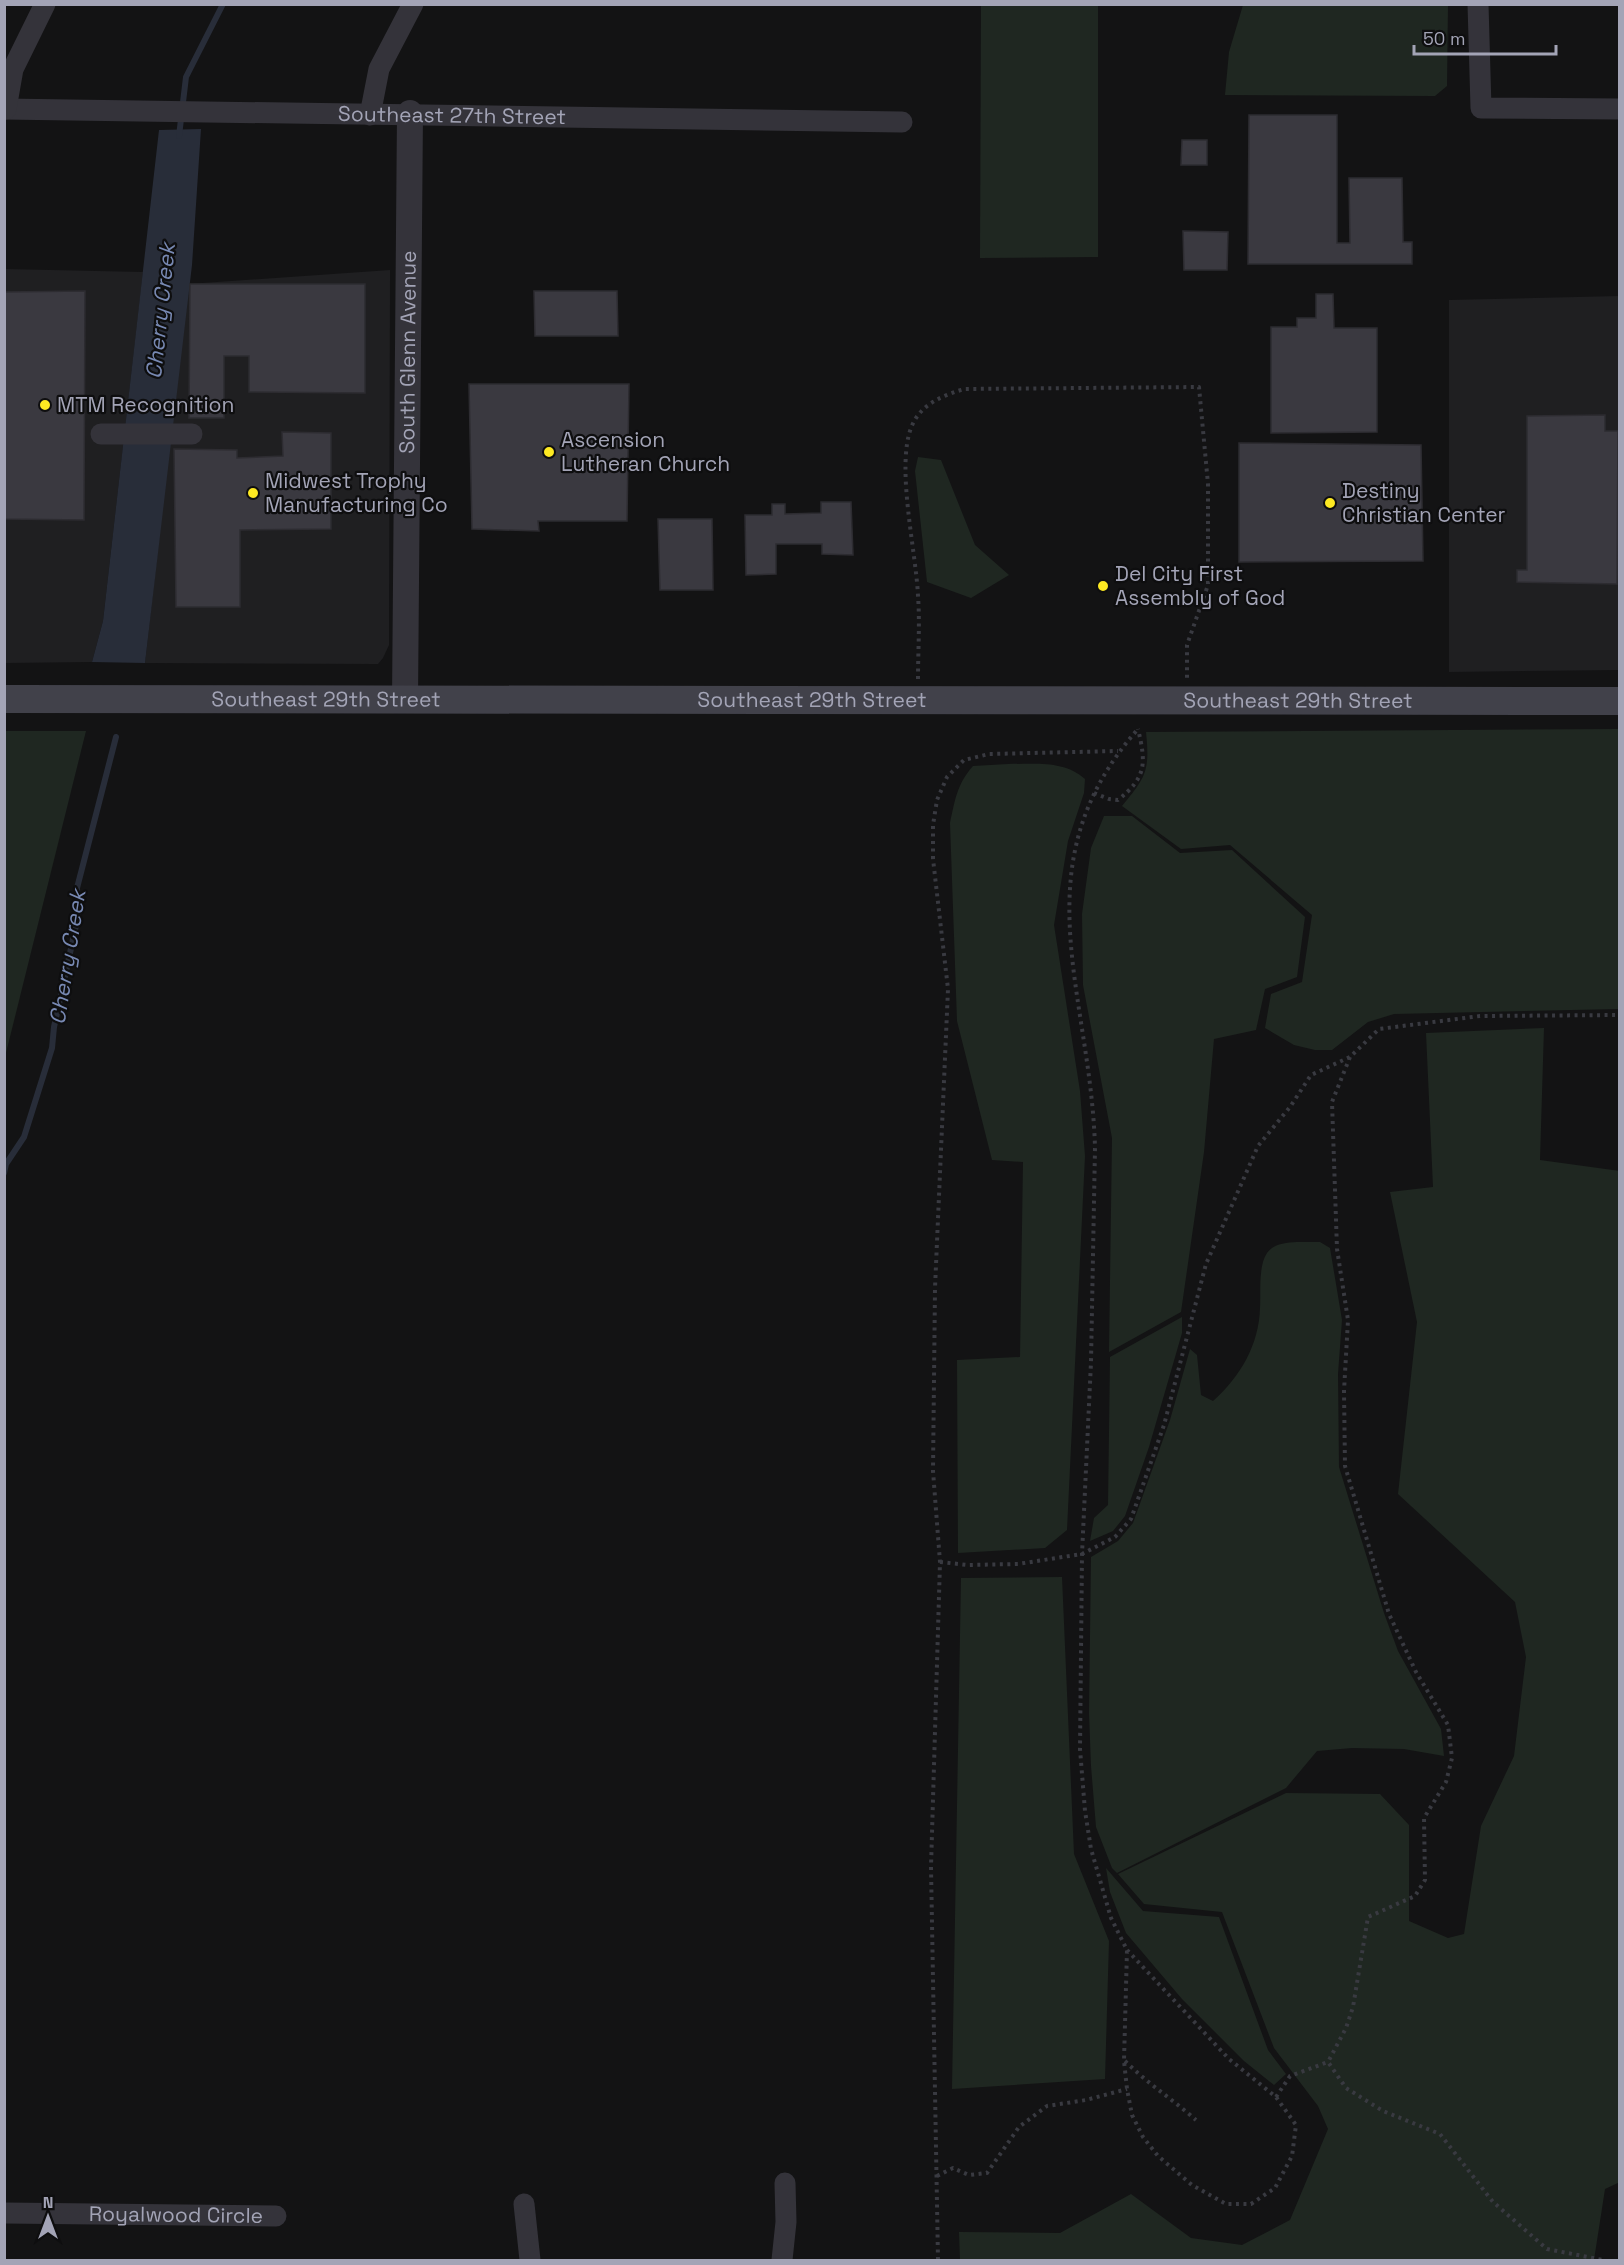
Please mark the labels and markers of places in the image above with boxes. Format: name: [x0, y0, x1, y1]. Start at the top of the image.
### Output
place label: MTM Recognition: [57, 391, 234, 418]
marker: MTM Recognition: [38, 398, 52, 412]
place label: Ascension Lutheran Church: [561, 426, 730, 477]
marker: Ascension Lutheran Church: [542, 445, 556, 459]
place label: Midwest Trophy Manufacturing Co: [265, 467, 448, 518]
place label: Destiny Christian Center: [1342, 477, 1506, 528]
marker: Midwest Trophy Manufacturing Co: [246, 486, 260, 500]
marker: Destiny Christian Center: [1323, 496, 1337, 510]
place label: Del City First Assembly of God: [1115, 560, 1285, 611]
marker: Del City First Assembly of God: [1096, 579, 1110, 593]

